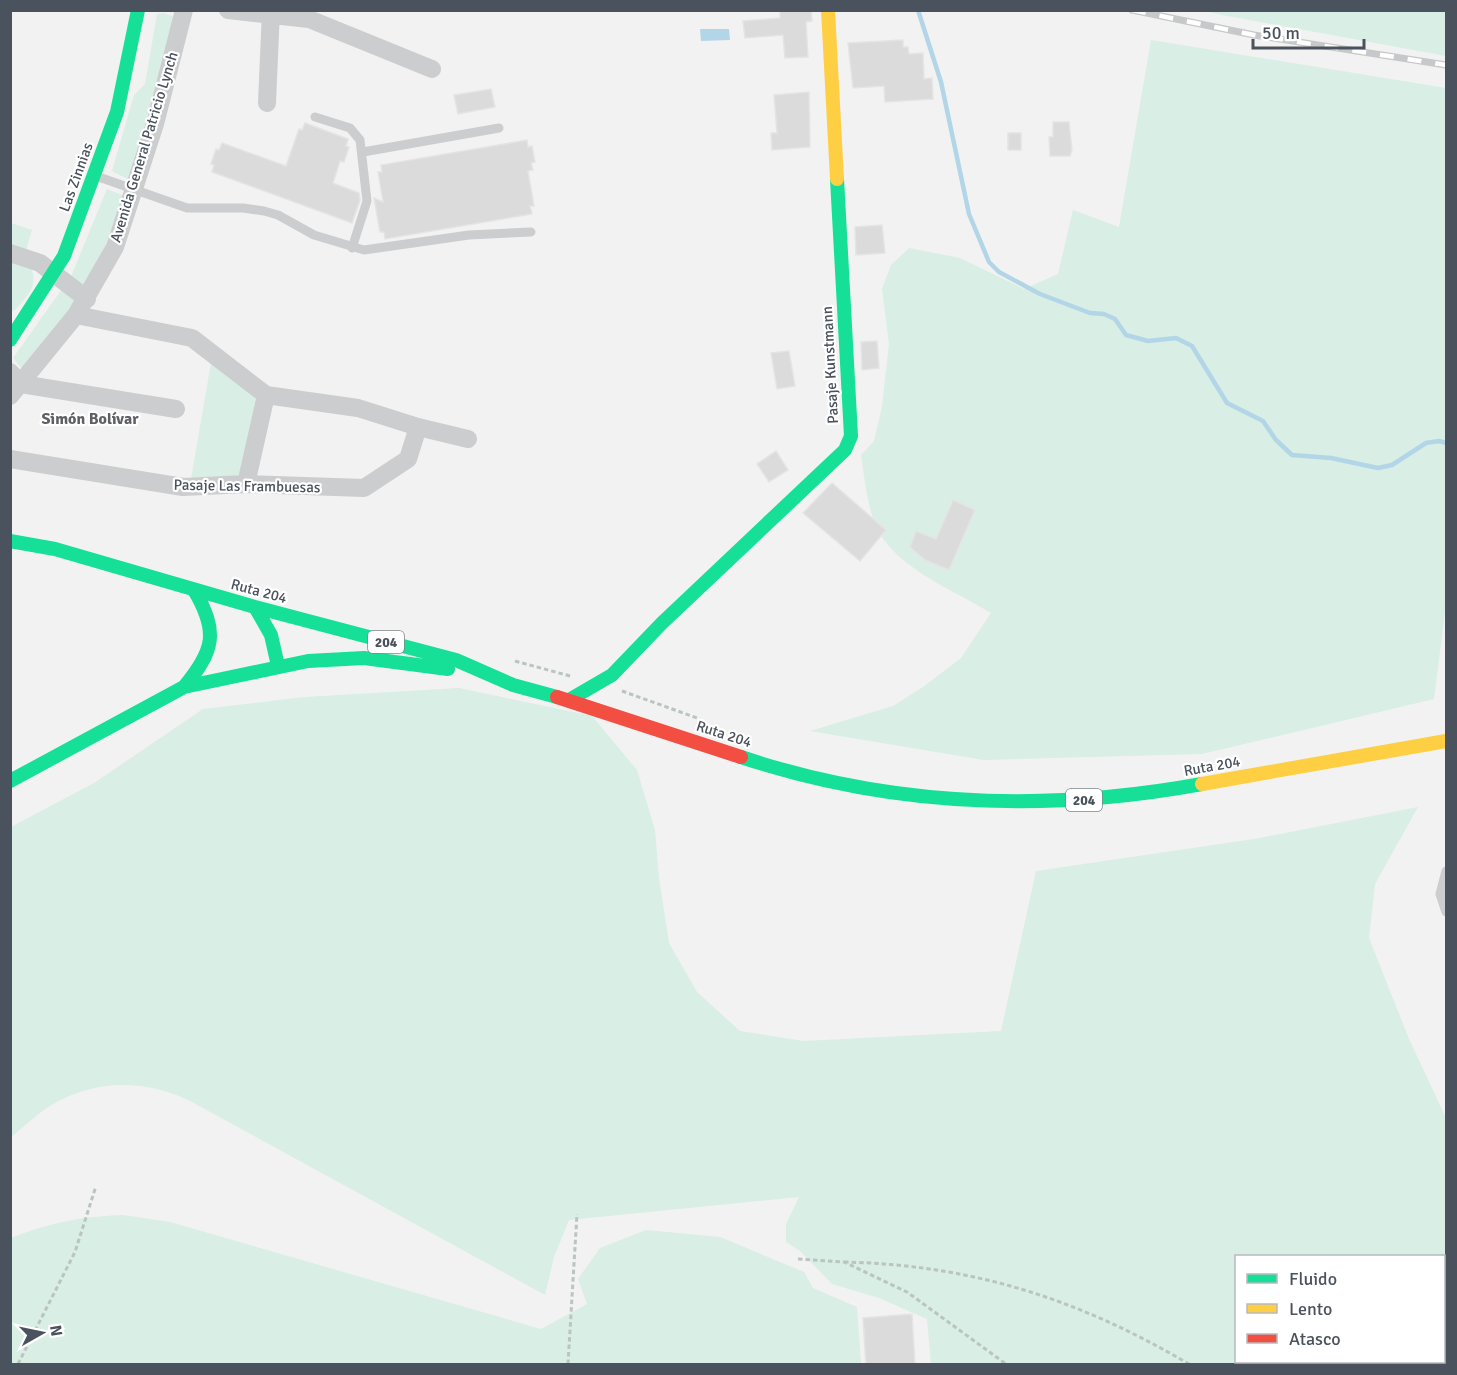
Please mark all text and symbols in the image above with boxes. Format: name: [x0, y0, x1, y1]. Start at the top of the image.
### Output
scale bar: [1253, 12, 1364, 50]
text: 50 m: [1262, 22, 1300, 44]
street label: Avenida General Patricio Lynch: [106, 50, 182, 244]
street label: Las Zinnias: [55, 140, 97, 214]
street label: Pasaje Kunstmann: [818, 306, 842, 424]
district label: Simón Bolívar: [41, 409, 139, 429]
street label: Pasaje Las Frambuesas: [173, 476, 321, 496]
street label: Ruta 204: [229, 575, 289, 607]
road number: 204: [368, 631, 404, 653]
street label: Ruta 204: [694, 717, 754, 751]
street label: Ruta 204: [1182, 752, 1242, 780]
road number: 204: [1066, 789, 1102, 811]
legend: [1235, 1255, 1445, 1363]
text: Fluido: [1289, 1268, 1337, 1290]
text: Lento: [1289, 1298, 1332, 1320]
north arrow: [12, 1303, 72, 1363]
text: N: [45, 1324, 67, 1338]
text: Atasco: [1289, 1328, 1341, 1350]

